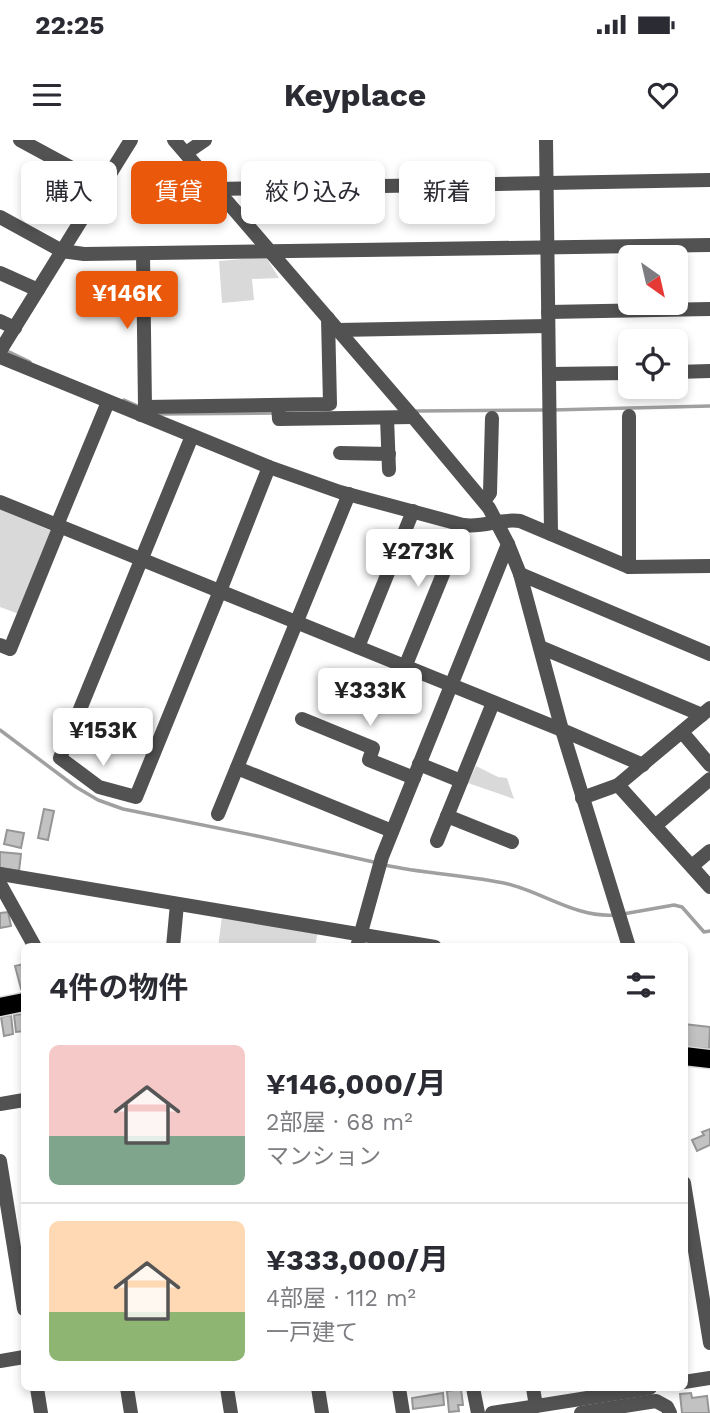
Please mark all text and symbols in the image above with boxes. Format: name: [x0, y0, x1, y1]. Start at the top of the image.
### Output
text: 22:25: [35, 10, 105, 40]
icon: menu: [28, 76, 66, 114]
text: Keyplace: [284, 76, 426, 114]
icon: heart: [644, 76, 682, 114]
chip: 購入: [21, 161, 117, 224]
chip: 賃貸: [131, 161, 227, 224]
chip: 絞り込み: [241, 161, 385, 224]
chip: 新着: [399, 161, 495, 224]
north arrow: [618, 245, 688, 315]
map controls: [618, 245, 688, 399]
pin: ¥146K: [78, 272, 176, 331]
text: ¥146K: [92, 280, 162, 307]
button: locate: [618, 329, 688, 399]
pin: ¥273K: [369, 530, 467, 589]
text: ¥273K: [382, 538, 454, 565]
pin: ¥333K: [321, 668, 419, 728]
text: ¥333K: [334, 677, 406, 704]
pin: ¥153K: [54, 708, 152, 768]
text: ¥153K: [69, 717, 137, 744]
icon: filters: [622, 966, 660, 1004]
text: 4件の物件: [49, 970, 188, 1005]
text: ¥146,000/月: [266, 1066, 447, 1101]
icon: home: [105, 1073, 189, 1157]
text: 2部屋 · 68 m²: [266, 1109, 413, 1136]
text: マンション: [266, 1143, 381, 1170]
text: ¥333,000/月: [266, 1242, 449, 1277]
icon: home: [105, 1249, 189, 1333]
text: 4部屋 · 112 m²: [266, 1285, 416, 1312]
text: 一戸建て: [266, 1319, 358, 1346]

